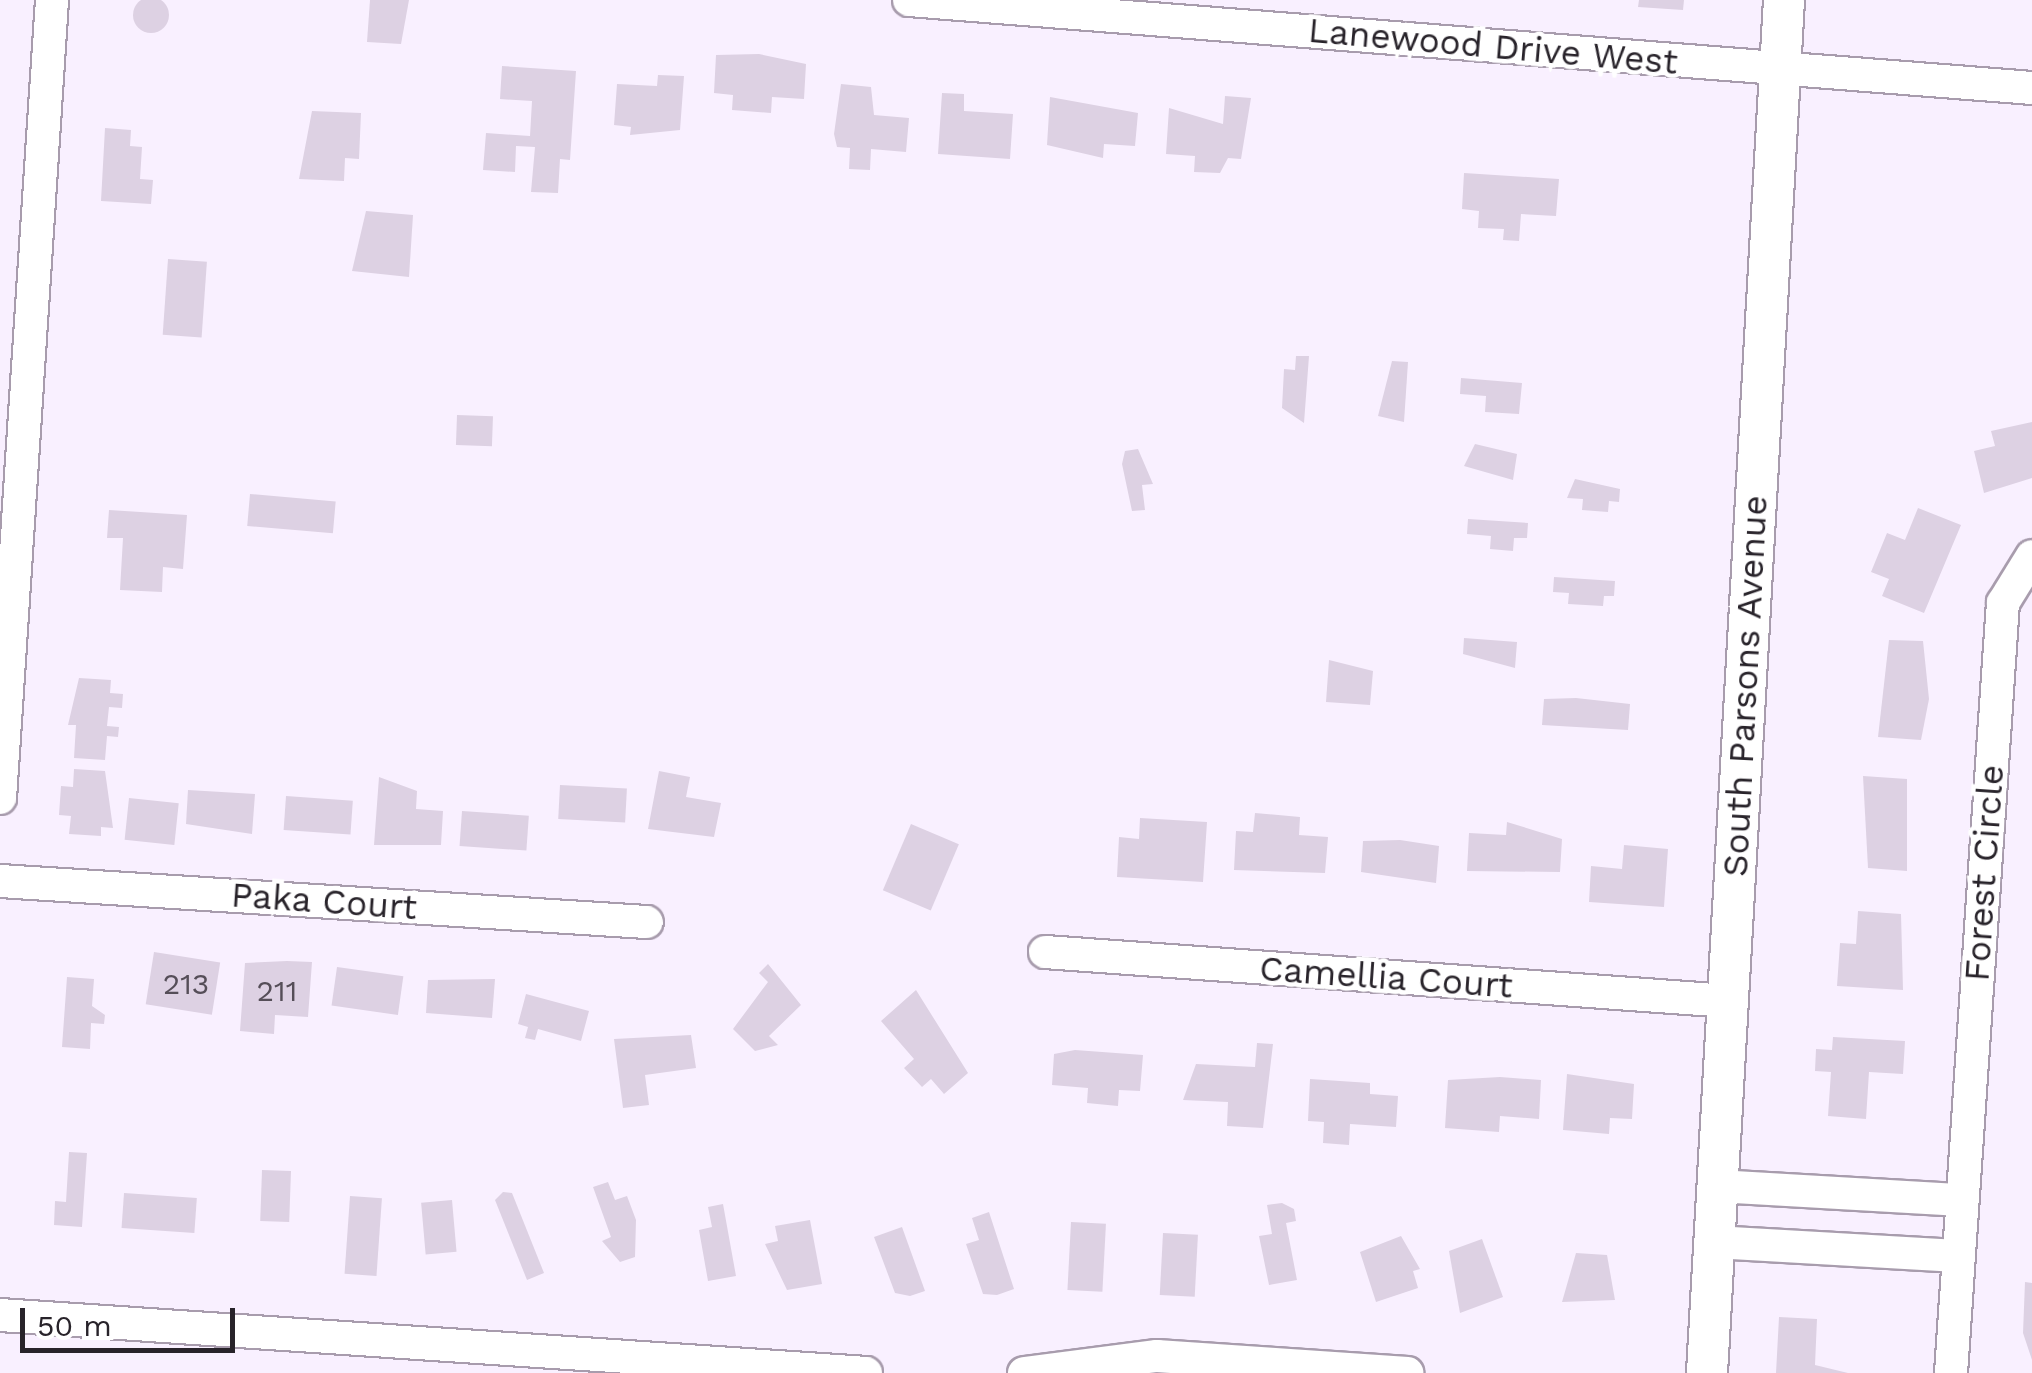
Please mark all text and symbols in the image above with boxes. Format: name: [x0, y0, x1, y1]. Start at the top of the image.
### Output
street label: Lanewood Drive West: [1306, 9, 1680, 83]
street label: South Parsons Avenue: [1714, 494, 1776, 878]
street label: Forest Circle: [1955, 763, 2013, 983]
street label: Paka Court: [229, 874, 419, 928]
street label: Camellia Court: [1258, 947, 1514, 1007]
house number: 213: [163, 966, 209, 1002]
house number: 211: [257, 973, 297, 1009]
scale bar: [25, 1288, 240, 1350]
text: 50 m: [37, 1308, 112, 1343]

